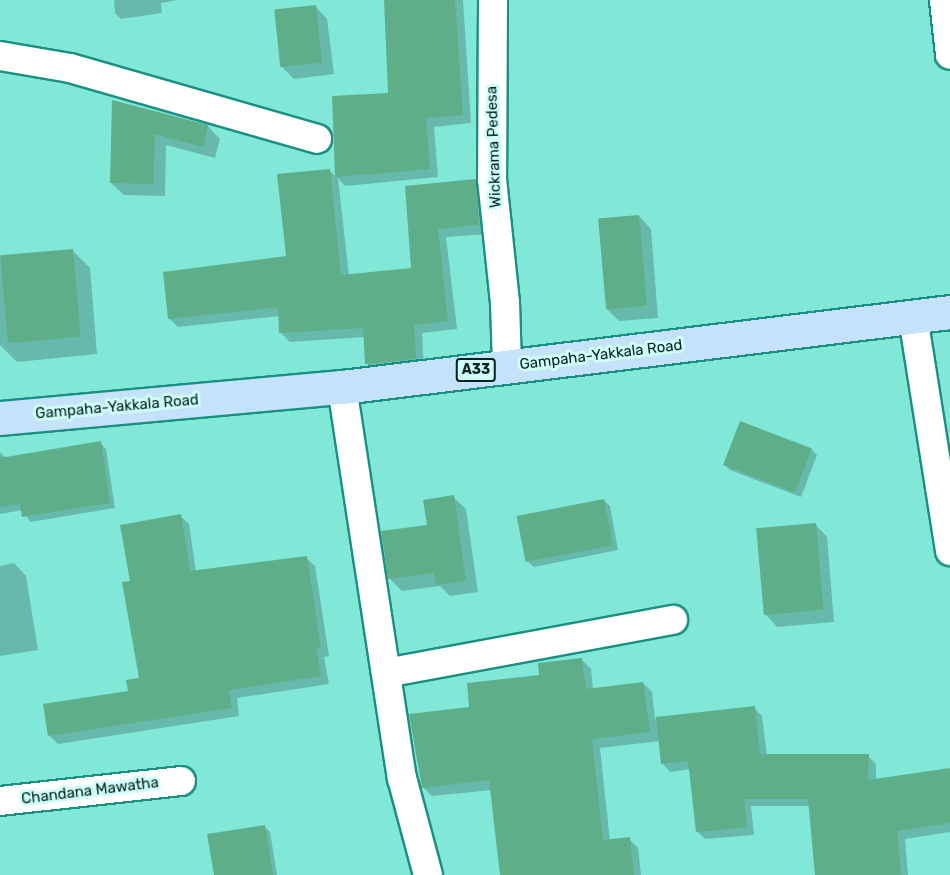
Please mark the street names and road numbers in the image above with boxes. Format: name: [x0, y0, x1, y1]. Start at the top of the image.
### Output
street label: Wickrama Pedesa: [483, 86, 505, 208]
street label: Gampaha-Yakkala Road: [519, 336, 683, 374]
road number: A33: [455, 359, 497, 381]
street label: Gampaha-Yakkala Road: [35, 391, 199, 423]
street label: Chandana Mawatha: [20, 774, 160, 808]

